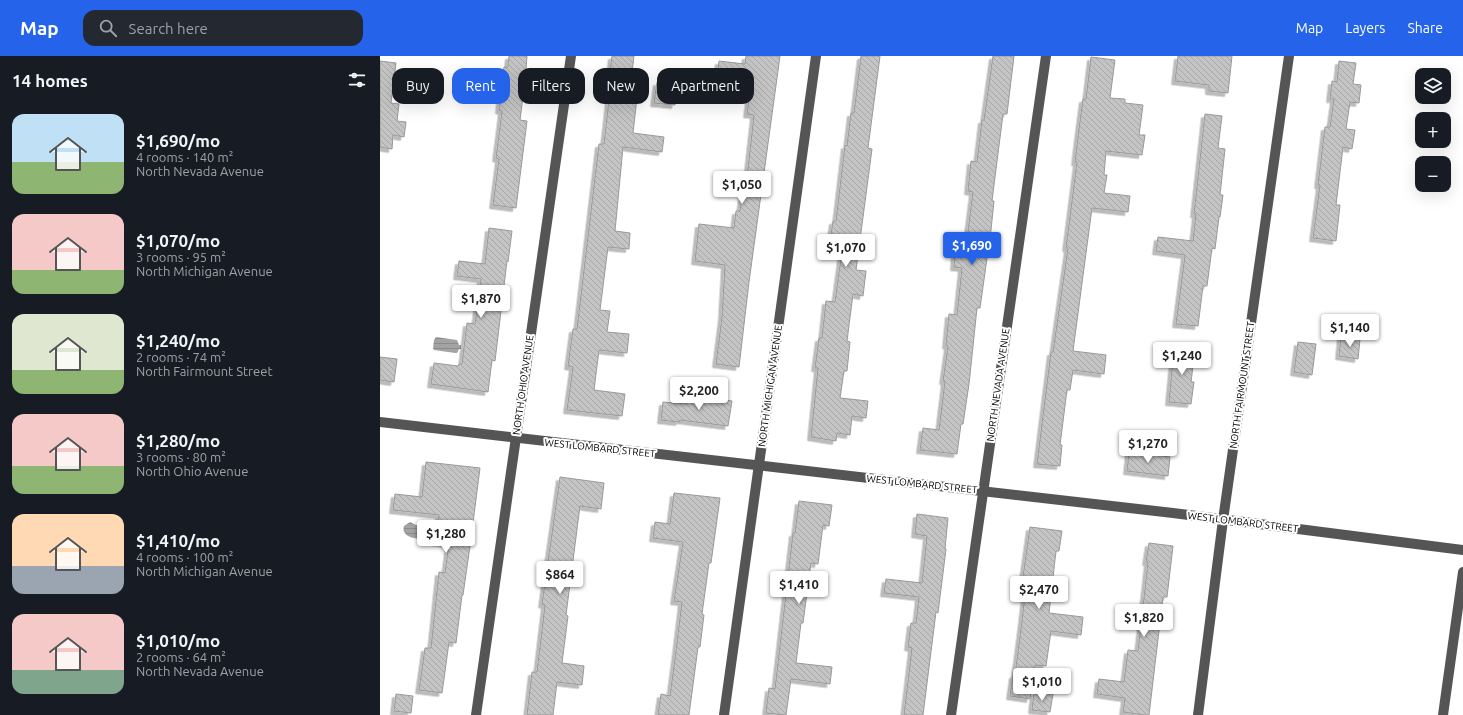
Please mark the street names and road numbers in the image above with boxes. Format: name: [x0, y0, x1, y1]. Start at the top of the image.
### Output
street label: NORTH FAIRMOUNT STREET: [1228, 320, 1256, 449]
street label: NORTH MICHIGAN AVENUE: [756, 324, 784, 448]
street label: NORTH NEVADA AVENUE: [985, 327, 1011, 442]
street label: NORTH OHIO AVENUE: [511, 334, 536, 436]
street label: WEST LOMBARD STREET: [544, 437, 656, 459]
street label: WEST LOMBARD STREET: [866, 473, 978, 495]
street label: WEST LOMBARD STREET: [1187, 510, 1299, 534]

